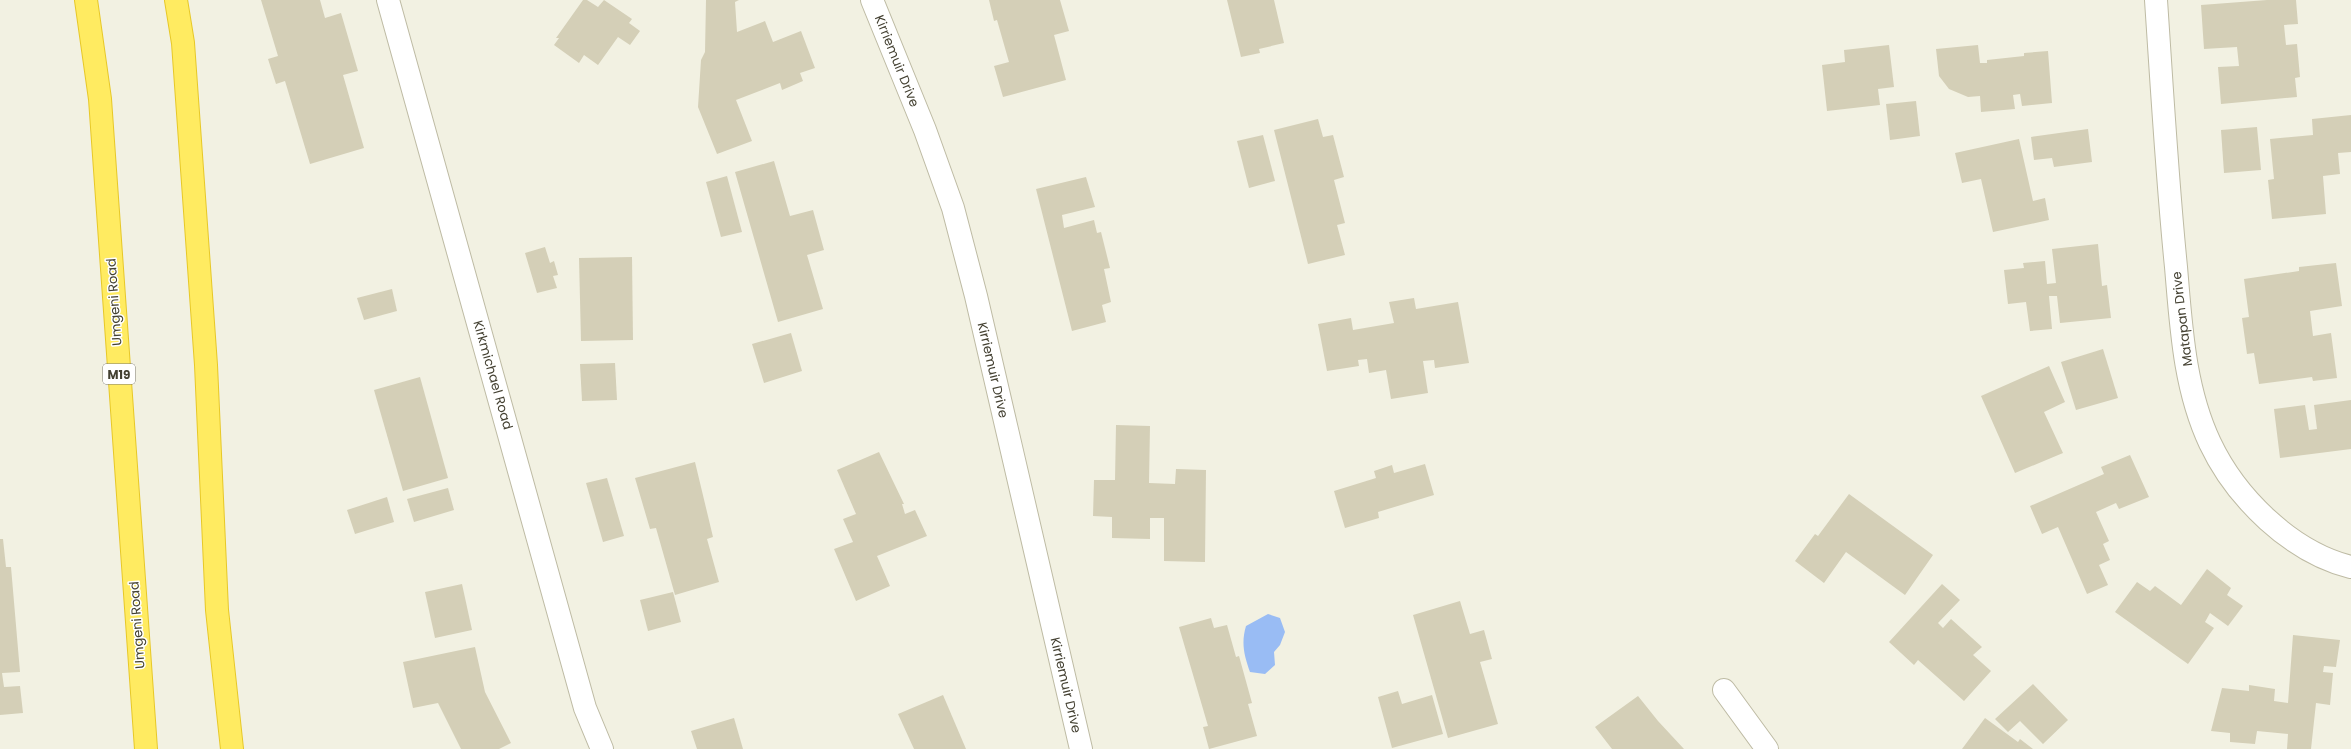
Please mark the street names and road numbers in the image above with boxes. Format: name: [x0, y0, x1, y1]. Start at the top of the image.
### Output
street label: Kirriemuir Drive: [870, 12, 924, 110]
street label: Umgeni Road: [101, 258, 127, 346]
street label: Matapan Drive: [2167, 270, 2197, 368]
street label: Kirkmichael Road: [468, 318, 518, 432]
street label: Kirriemuir Drive: [973, 320, 1013, 420]
road number: M19: [103, 364, 135, 384]
street label: Umgeni Road: [124, 581, 150, 669]
street label: Kirriemuir Drive: [1046, 635, 1086, 735]

